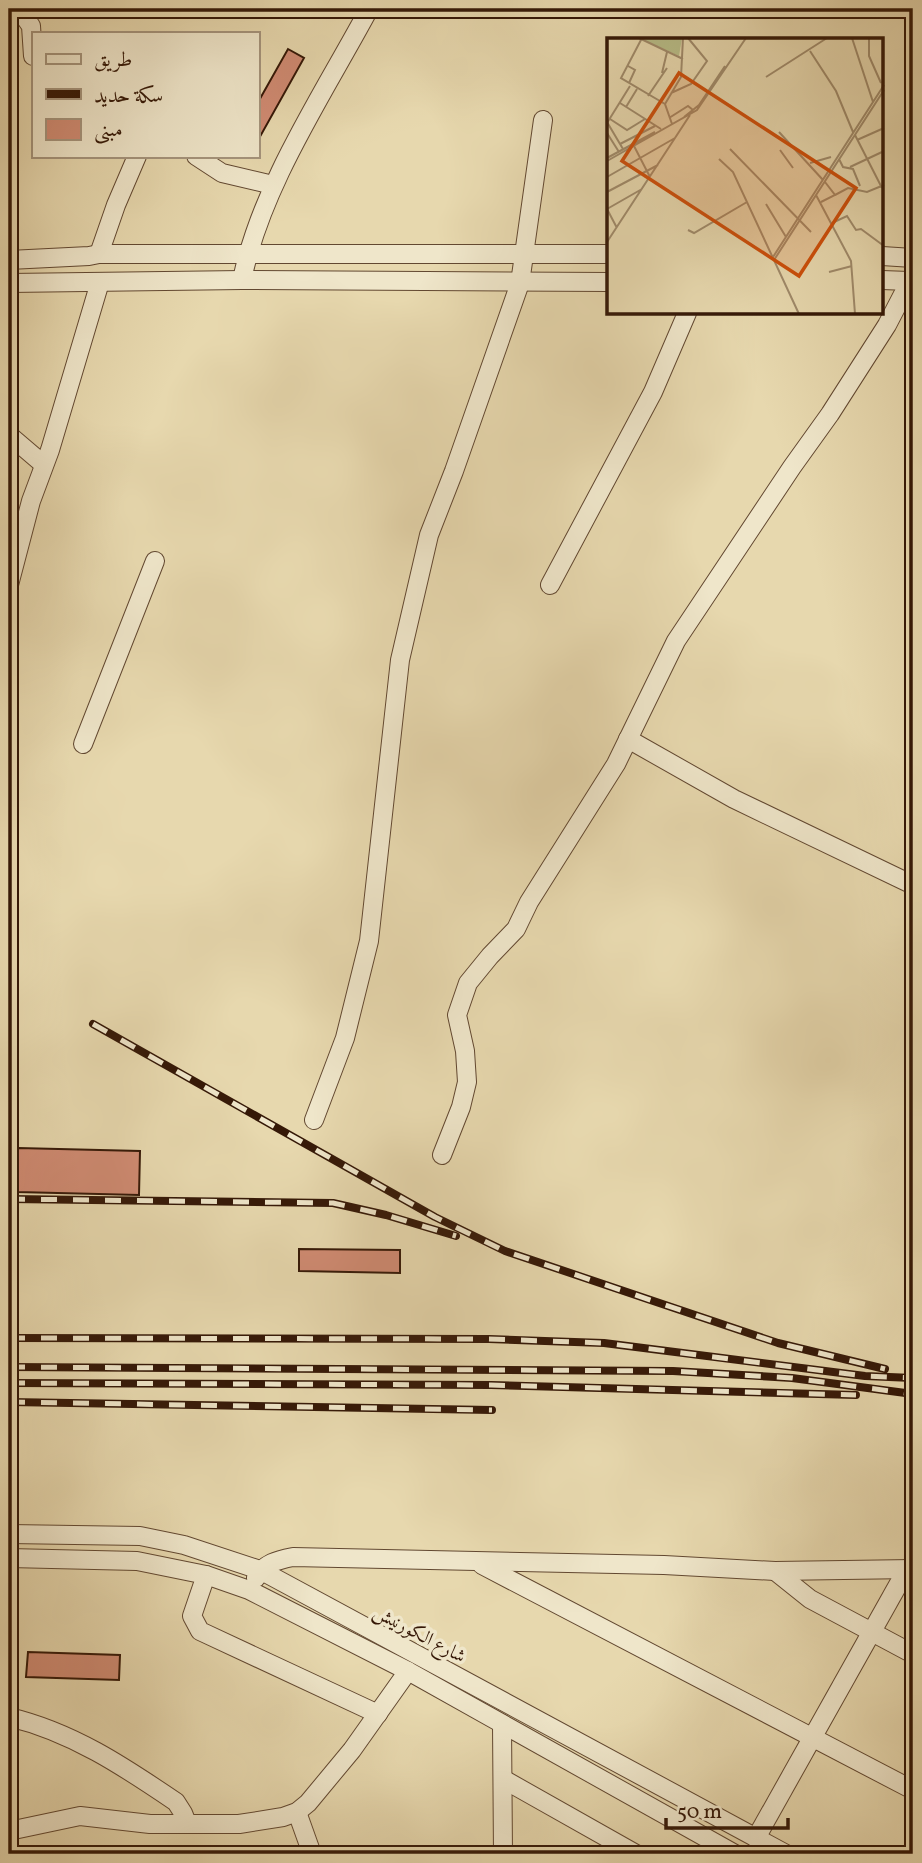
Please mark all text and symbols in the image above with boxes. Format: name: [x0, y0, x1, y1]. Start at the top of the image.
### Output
legend: [32, 32, 259, 158]
inset map: [607, 38, 884, 315]
text: طريق: [94, 46, 132, 75]
text: سكة حديد: [94, 82, 163, 111]
text: مبنى: [94, 116, 123, 145]
street label: شارع الكورنيش: [368, 1599, 470, 1671]
scale bar: [666, 1786, 789, 1830]
text: 50 m: [677, 1798, 722, 1827]

